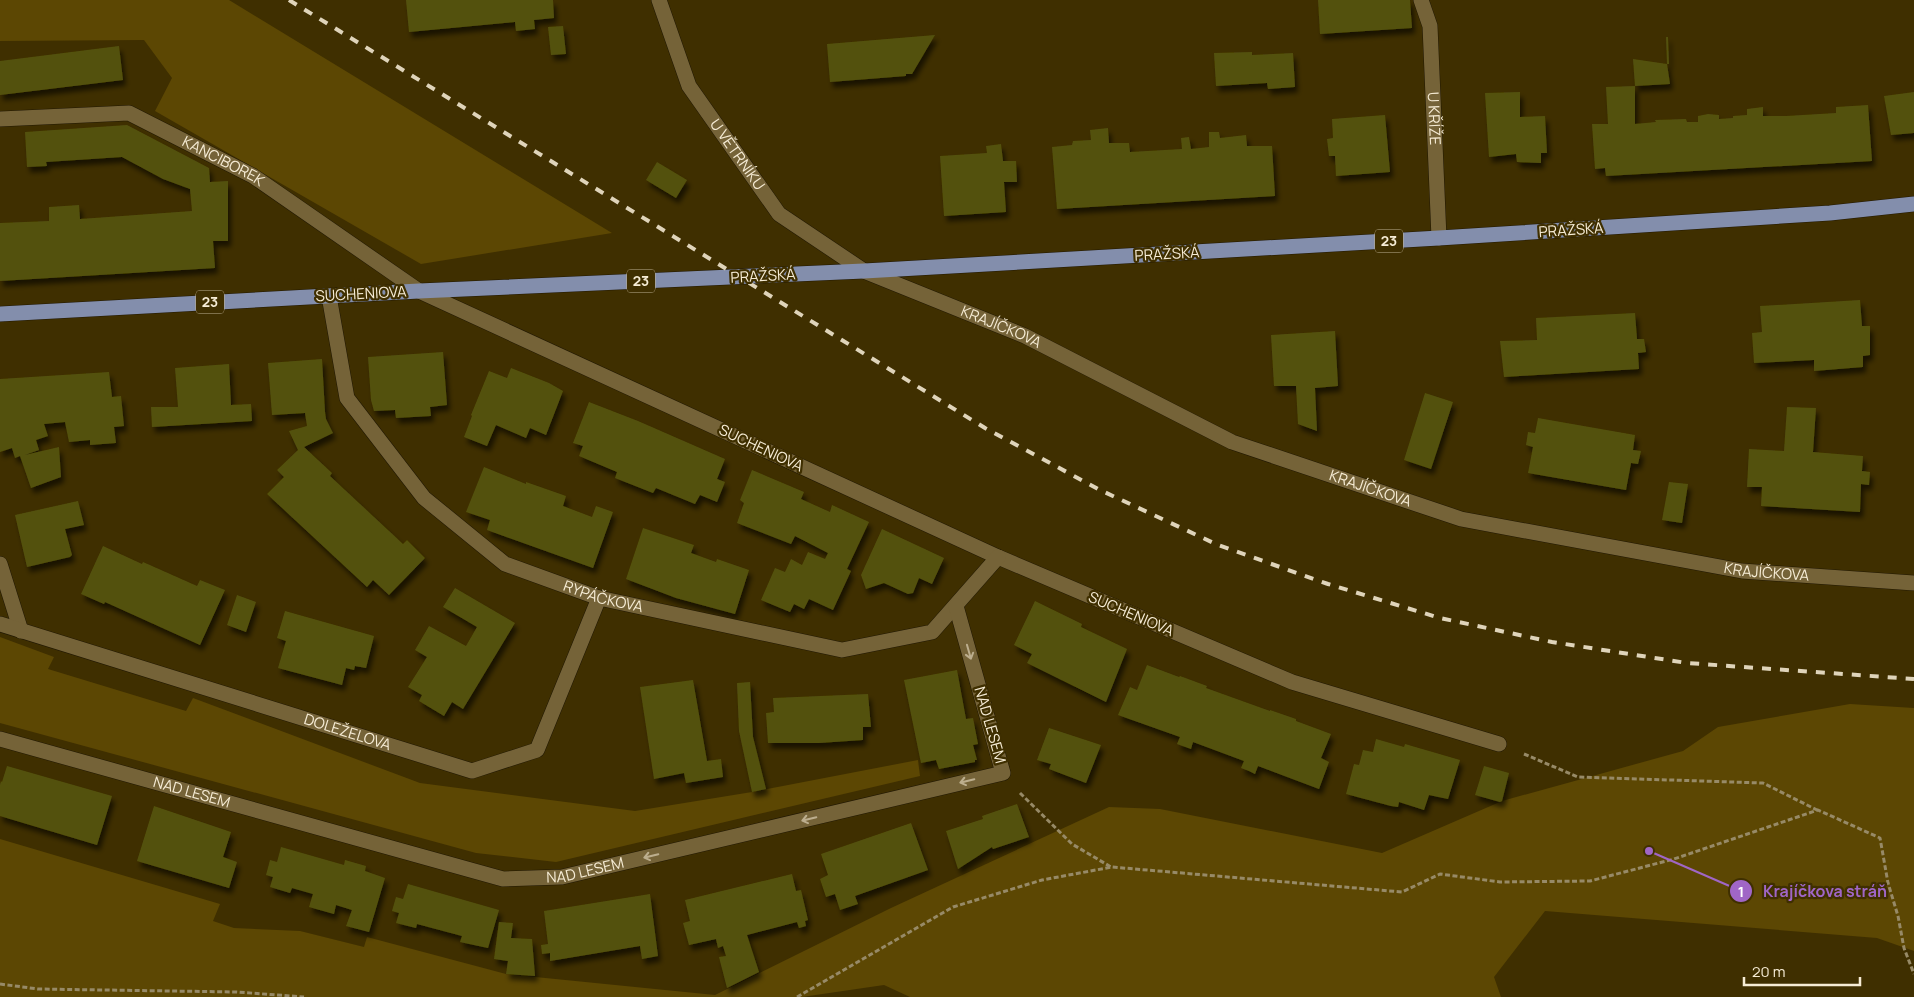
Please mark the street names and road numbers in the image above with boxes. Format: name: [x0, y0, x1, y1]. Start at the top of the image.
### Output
street label: U KŘÍŽE: [1423, 91, 1446, 145]
street label: U VĚTRNÍKU: [705, 114, 770, 194]
street label: KANCIBOREK: [179, 131, 269, 191]
street label: PRAŽSKÁ: [1538, 217, 1605, 242]
road number: 23: [1375, 230, 1403, 252]
street label: PRAŽSKÁ: [1134, 241, 1200, 266]
street label: PRAŽSKÁ: [730, 263, 796, 288]
road number: 23: [627, 270, 655, 292]
street label: SUCHENIOVA: [315, 281, 407, 306]
road number: 23: [196, 290, 224, 314]
street label: KRAJÍČKOVA: [958, 300, 1046, 353]
street label: SUCHENIOVA: [716, 419, 807, 477]
street label: KRAJÍČKOVA: [1327, 464, 1415, 512]
street label: KRAJÍČKOVA: [1722, 557, 1810, 586]
street label: RYPÁČKOVA: [560, 575, 646, 617]
street label: SUCHENIOVA: [1085, 586, 1178, 641]
street label: NAD LESEM: [969, 684, 1011, 766]
street label: DOLEŽELOVA: [301, 708, 394, 755]
street label: NAD LESEM: [151, 771, 233, 813]
street label: NAD LESEM: [546, 852, 626, 888]

